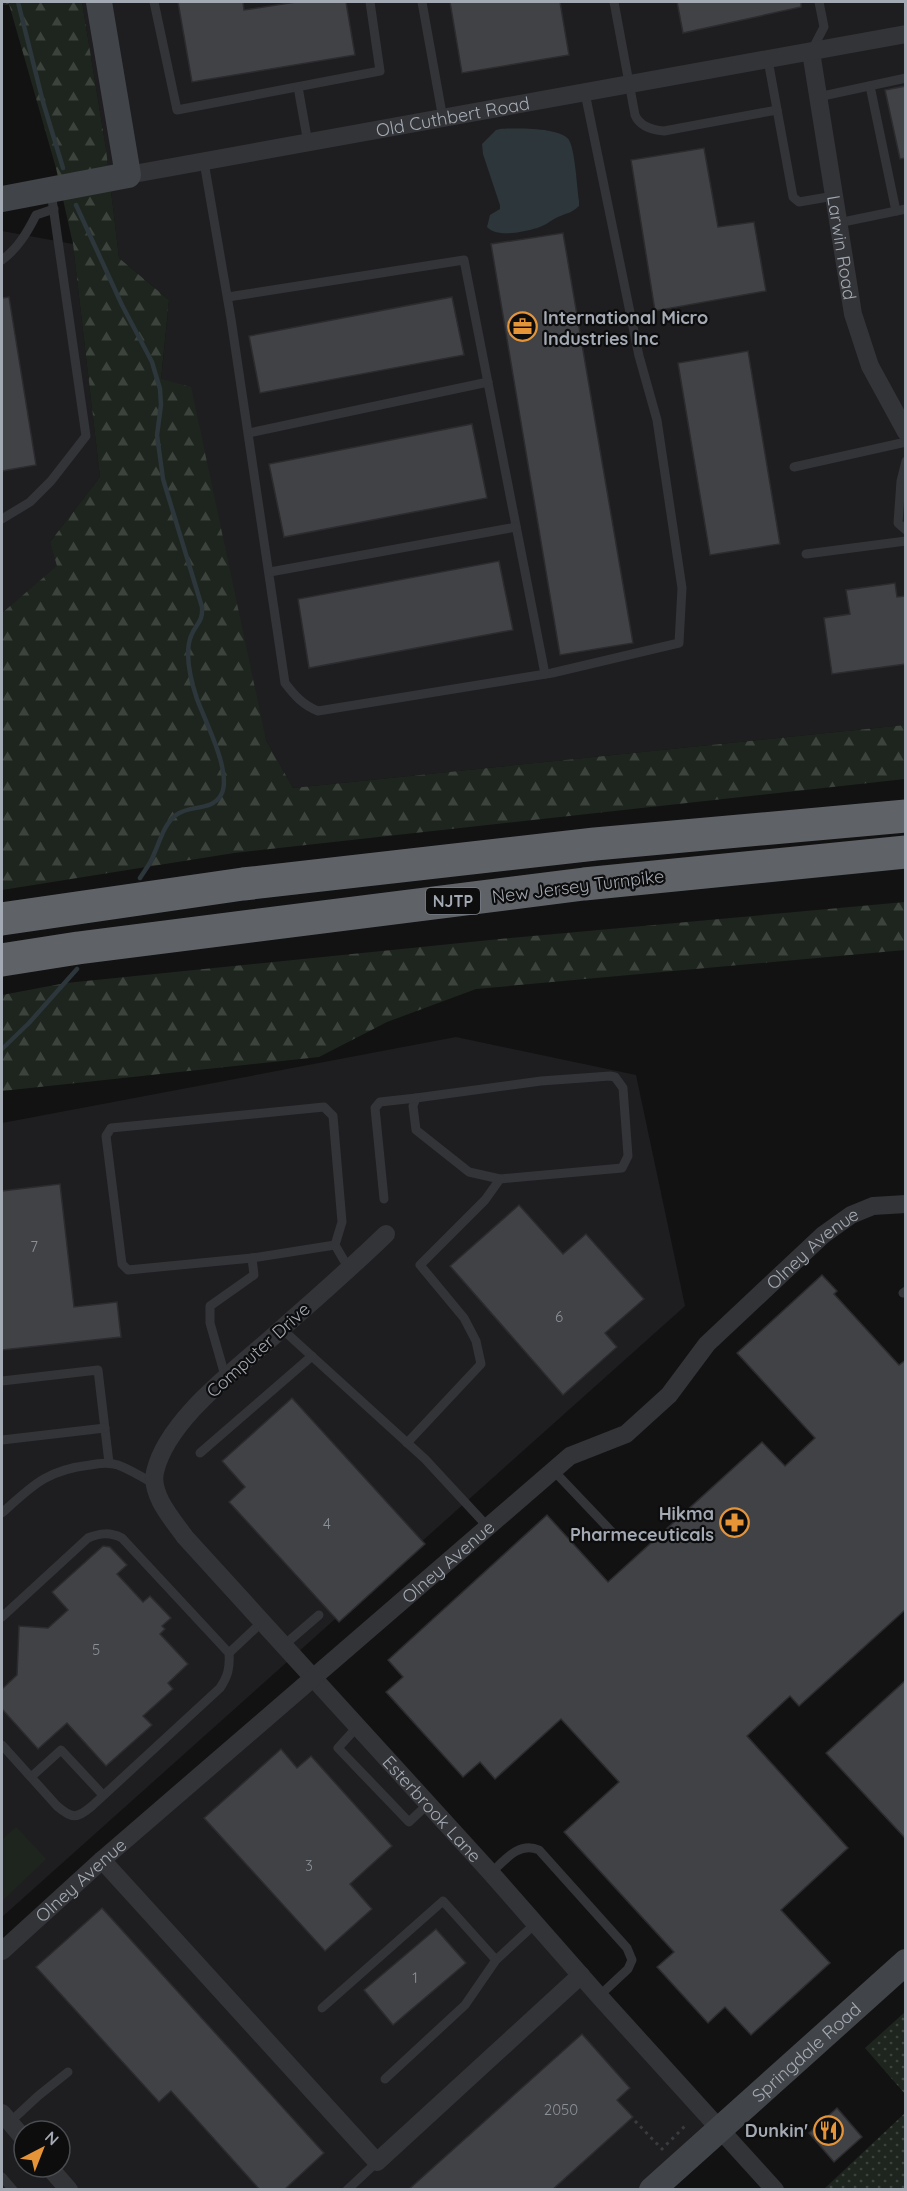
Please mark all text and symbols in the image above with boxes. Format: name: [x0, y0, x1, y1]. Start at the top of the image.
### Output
street label: Old Cuthbert Road: [374, 91, 531, 141]
street label: Larwin Road: [823, 193, 862, 302]
place label: International Micro Industries Inc: [543, 306, 708, 350]
office icon: International Micro Industries Inc: [506, 311, 538, 343]
street label: New Jersey Turnpike: [491, 864, 665, 908]
road number: NJTP: [426, 888, 480, 914]
street label: Olney Avenue: [761, 1202, 862, 1294]
house number: 7: [30, 1237, 38, 1256]
street label: Computer Drive: [201, 1297, 315, 1403]
house number: 6: [555, 1307, 563, 1326]
place label: Hikma Pharmeceuticals: [570, 1502, 714, 1546]
pharmacy icon: Hikma Pharmeceuticals: [719, 1507, 751, 1539]
house number: 4: [323, 1514, 331, 1533]
street label: Olney Avenue: [397, 1515, 499, 1608]
house number: 5: [92, 1640, 100, 1659]
street label: Esterbrook Lane: [378, 1750, 487, 1867]
street label: Olney Avenue: [30, 1833, 131, 1927]
house number: 3: [305, 1856, 313, 1875]
house number: 1: [412, 1968, 418, 1987]
street label: Springdale Road: [747, 1997, 865, 2107]
house number: 2050: [544, 2100, 578, 2119]
restaurant icon: Dunkin': [813, 2114, 845, 2146]
north arrow: [12, 2119, 72, 2179]
place label: Dunkin': [745, 2119, 808, 2142]
text: N: [41, 2126, 63, 2149]

